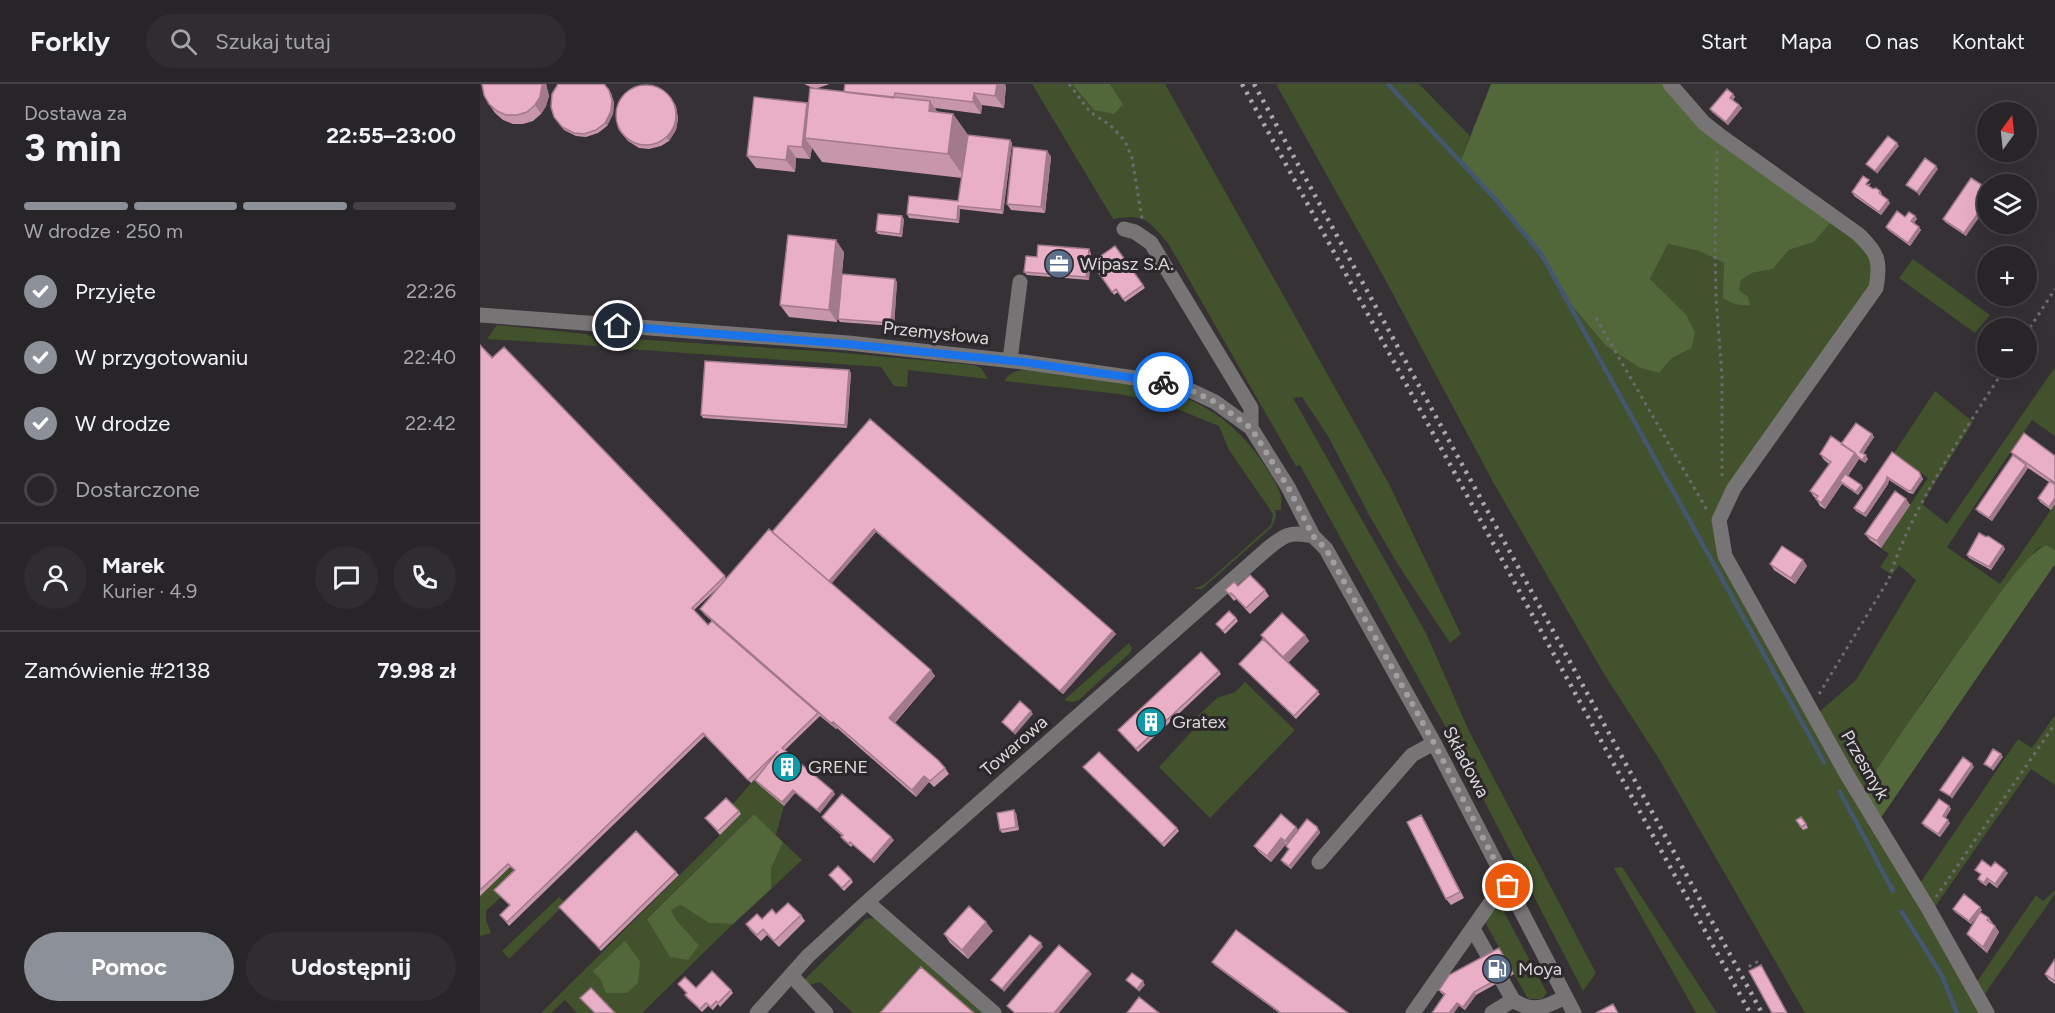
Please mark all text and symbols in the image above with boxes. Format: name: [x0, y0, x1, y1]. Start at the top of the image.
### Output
search box: [146, 14, 566, 68]
text: Forkly: [30, 24, 110, 58]
icon: search: [167, 25, 200, 58]
text: Szukaj tutaj: [215, 28, 331, 55]
text: Start: [1701, 29, 1747, 54]
text: Mapa: [1780, 29, 1832, 54]
text: O nas: [1865, 29, 1919, 54]
text: Kontakt: [1952, 29, 2025, 54]
text: Dostawa za: [24, 101, 127, 125]
north arrow: [1977, 102, 2037, 162]
map controls: [1977, 102, 2037, 378]
text: 22:55–23:00: [326, 122, 456, 149]
text: 3 min: [24, 124, 121, 171]
button: layers: [1977, 174, 2037, 234]
text: W drodze · 250 m: [24, 219, 183, 243]
button: +: [1977, 246, 2037, 306]
office icon: Wipasz S.A.: [1043, 248, 1075, 280]
place label: Wipasz S.A.: [1080, 253, 1174, 275]
icon: check: [24, 275, 57, 308]
text: Przyjęte: [75, 278, 156, 305]
text: 22:26: [406, 279, 456, 303]
pin: [592, 300, 643, 351]
icon: home: [601, 309, 634, 342]
street label: Przemysłowa: [882, 316, 990, 350]
button: −: [1977, 318, 2037, 378]
icon: check: [24, 341, 57, 374]
text: W przygotowaniu: [75, 344, 248, 371]
text: 22:40: [403, 345, 456, 369]
courier: [1133, 352, 1193, 412]
icon: bike: [1147, 366, 1180, 399]
icon: check: [24, 407, 57, 440]
text: W drodze: [75, 410, 170, 437]
text: 22:42: [405, 411, 456, 435]
text: Dostarczone: [75, 476, 200, 503]
button: person: [24, 546, 87, 609]
button: chat: [315, 546, 378, 609]
button: phone: [393, 546, 456, 609]
text: Marek: [102, 552, 165, 579]
text: Kurier · 4.9: [102, 579, 197, 603]
text: Zamówienie #2138: [24, 657, 210, 684]
text: 79.98 zł: [377, 657, 456, 684]
building icon: Gratex: [1135, 706, 1167, 738]
street label: Towarowa: [976, 711, 1052, 781]
place label: Gratex: [1172, 711, 1226, 733]
street label: Składowa: [1438, 722, 1494, 802]
street label: Przesmyk: [1836, 726, 1894, 804]
building icon: GRENE: [771, 751, 803, 783]
place label: GRENE: [808, 756, 868, 778]
pin: [1482, 860, 1533, 911]
icon: bag: [1491, 869, 1524, 902]
button: Pomoc: [24, 932, 234, 1001]
button: Udostępnij: [246, 932, 456, 1001]
fuel station icon: Moya: [1481, 953, 1513, 985]
place label: Moya: [1518, 958, 1562, 980]

